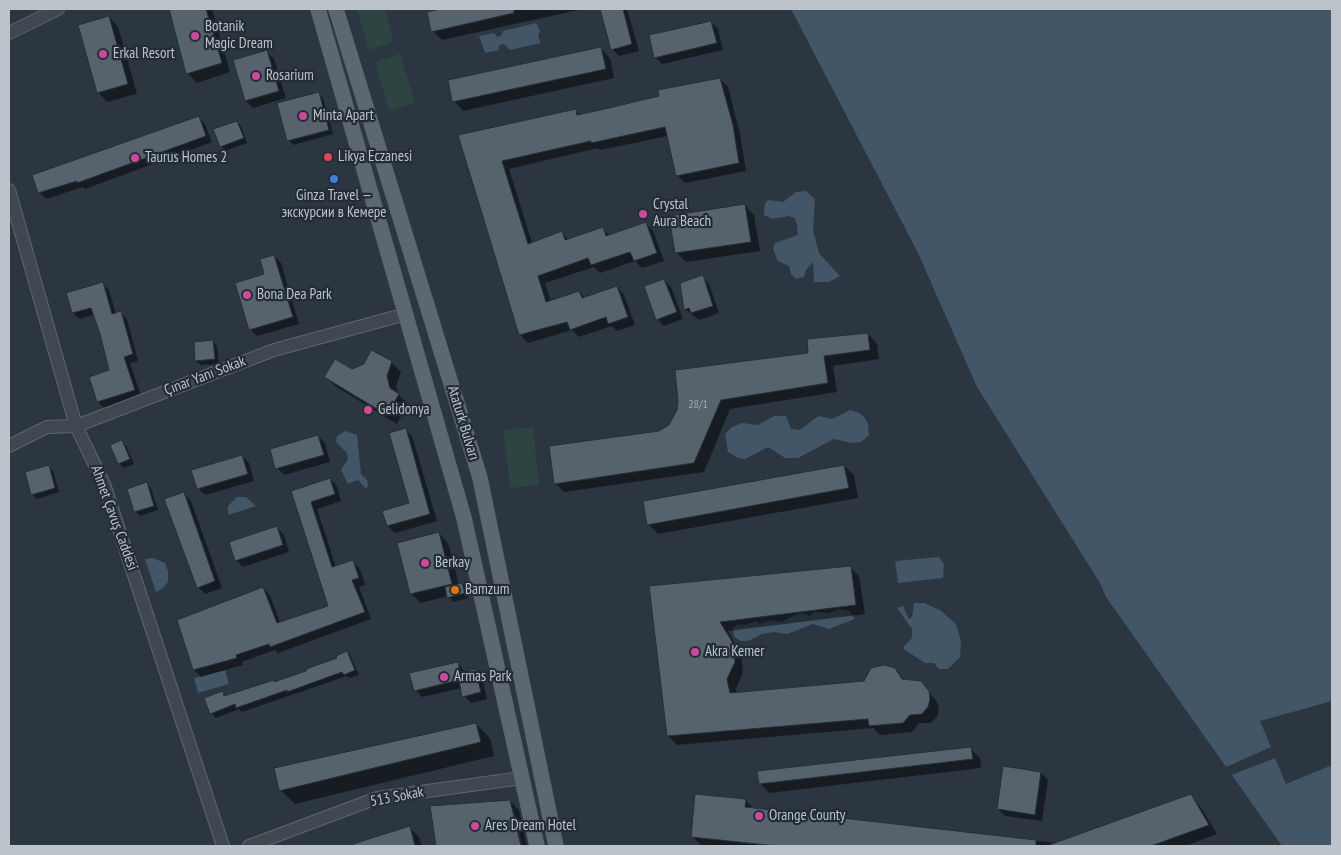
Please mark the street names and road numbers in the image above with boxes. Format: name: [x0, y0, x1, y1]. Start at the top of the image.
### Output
street label: Çınar Yanı Sokak: [162, 352, 248, 400]
street label: Ataturk Bulvarı: [443, 384, 483, 462]
street label: Ahmet Çavuş Caddesi: [87, 463, 141, 573]
street label: 513 Sokak: [369, 783, 425, 811]

